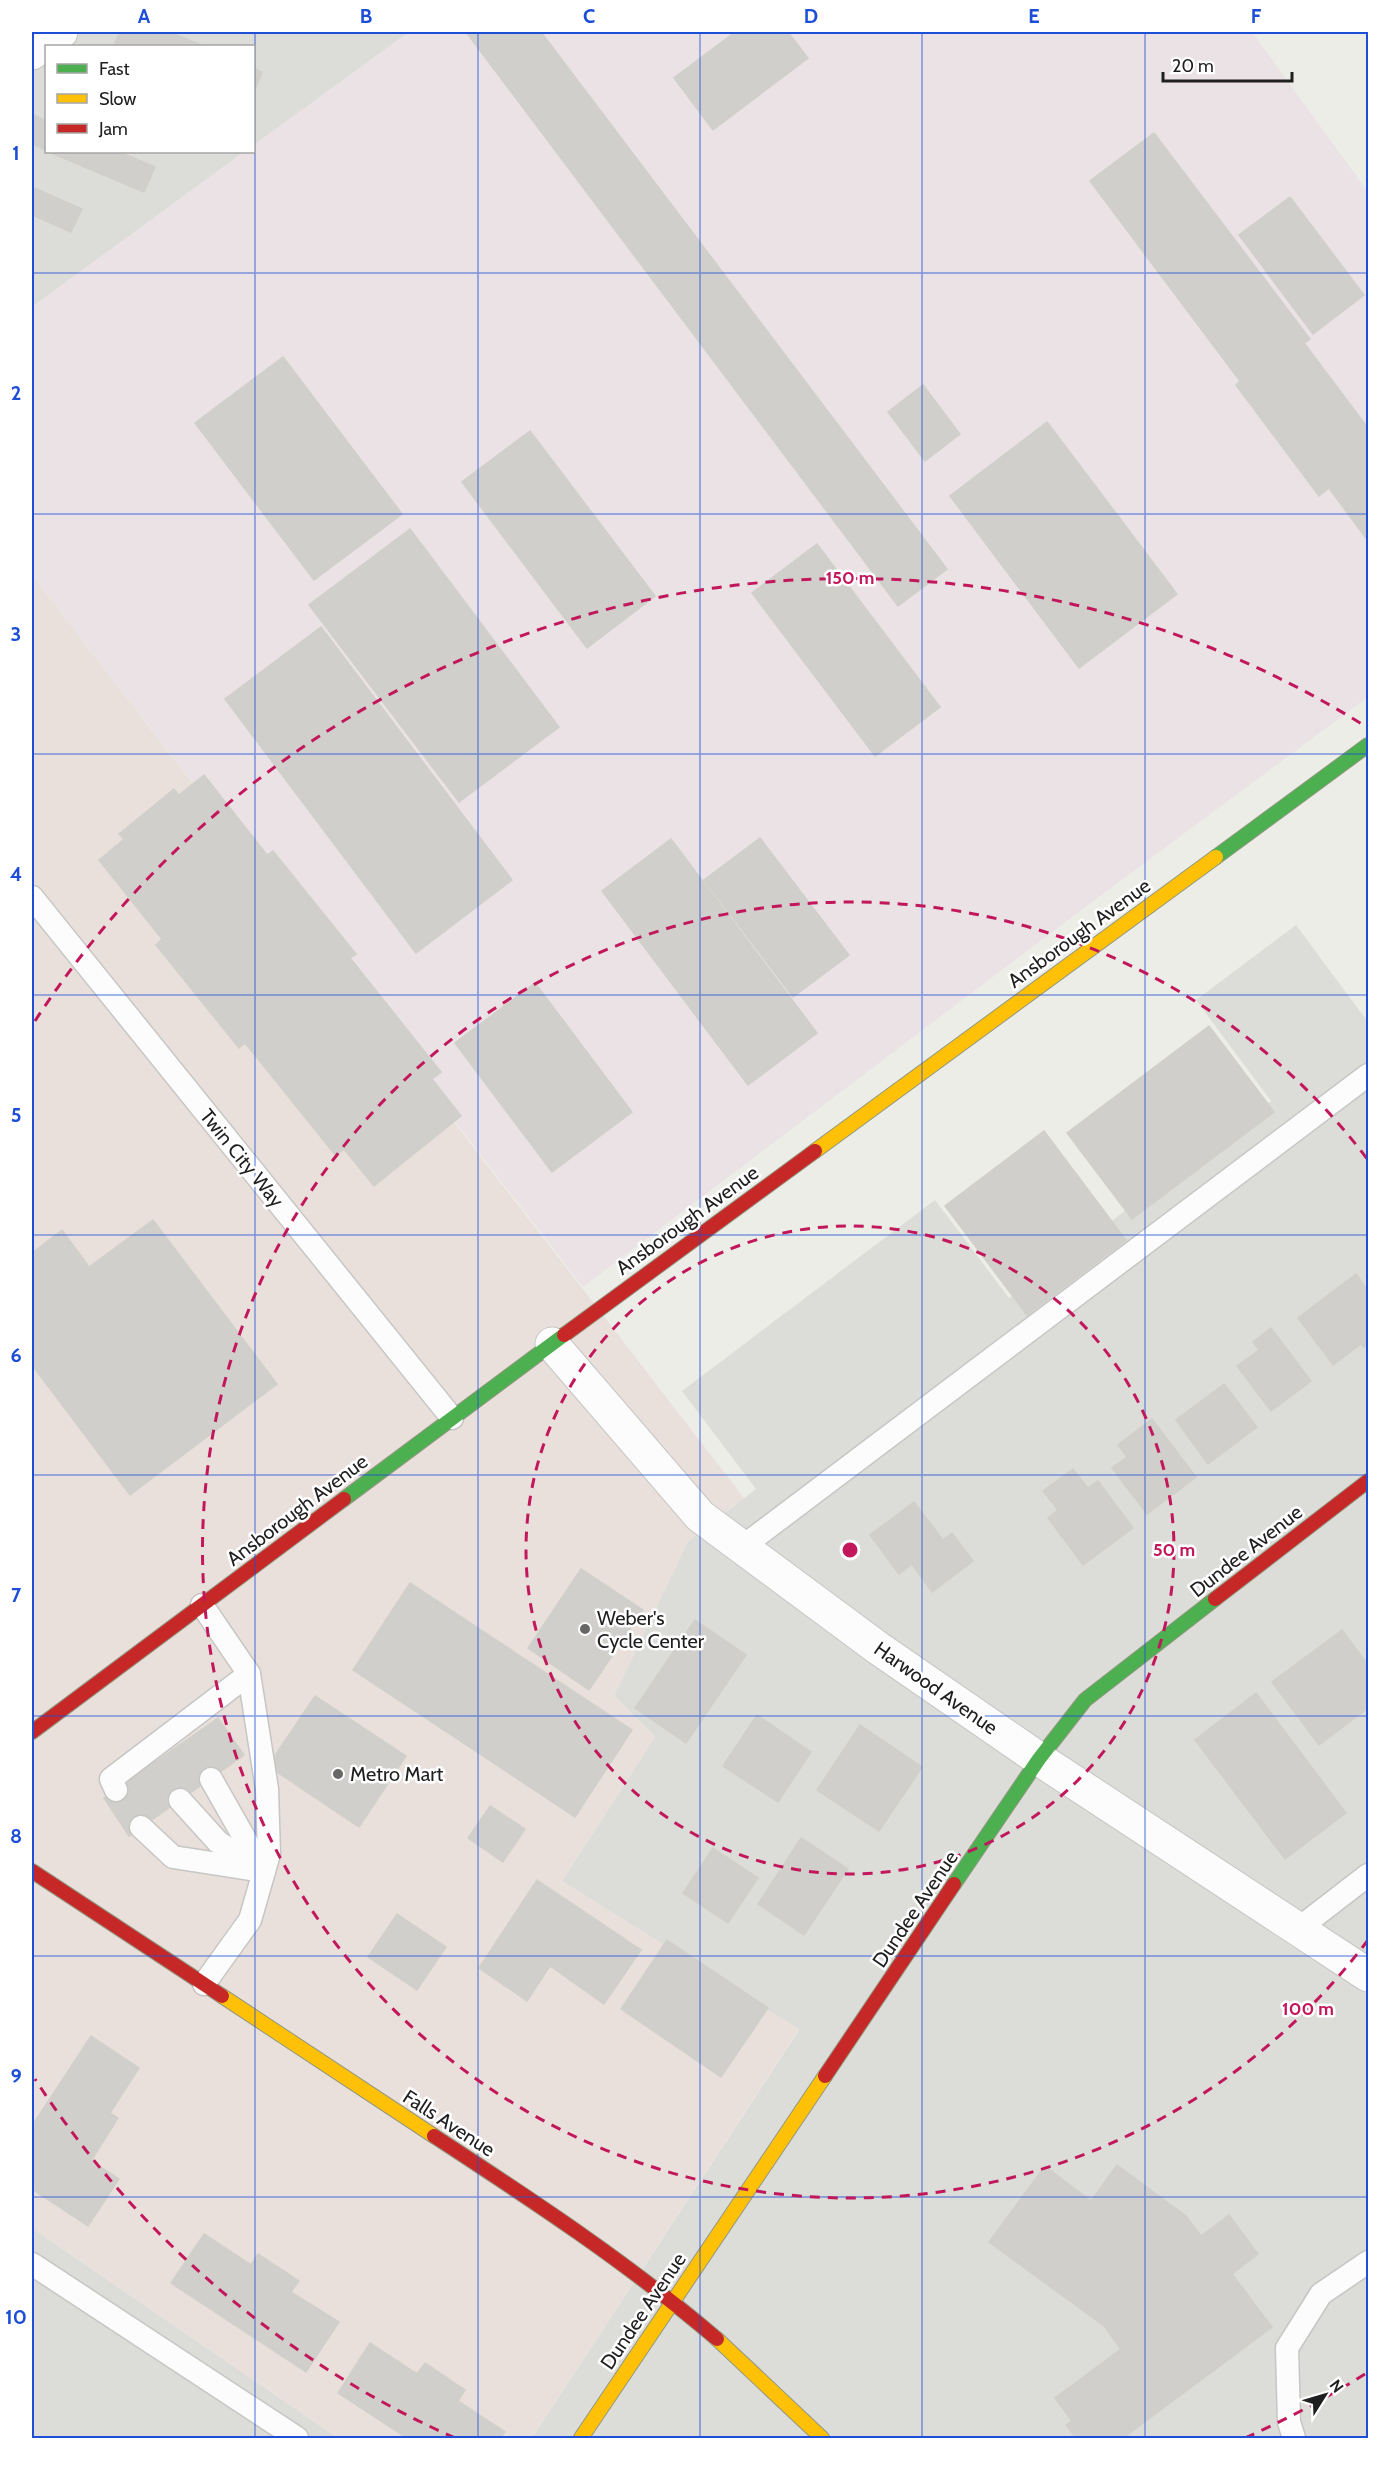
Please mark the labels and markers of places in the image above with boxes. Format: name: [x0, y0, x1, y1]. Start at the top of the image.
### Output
centre of rings: [840, 1540, 860, 1560]
place label: Weber's Cycle Center: [597, 1606, 705, 1653]
marker: Weber's Cycle Center: [578, 1622, 592, 1636]
place label: Metro Mart: [350, 1762, 444, 1786]
marker: Metro Mart: [331, 1767, 345, 1781]

